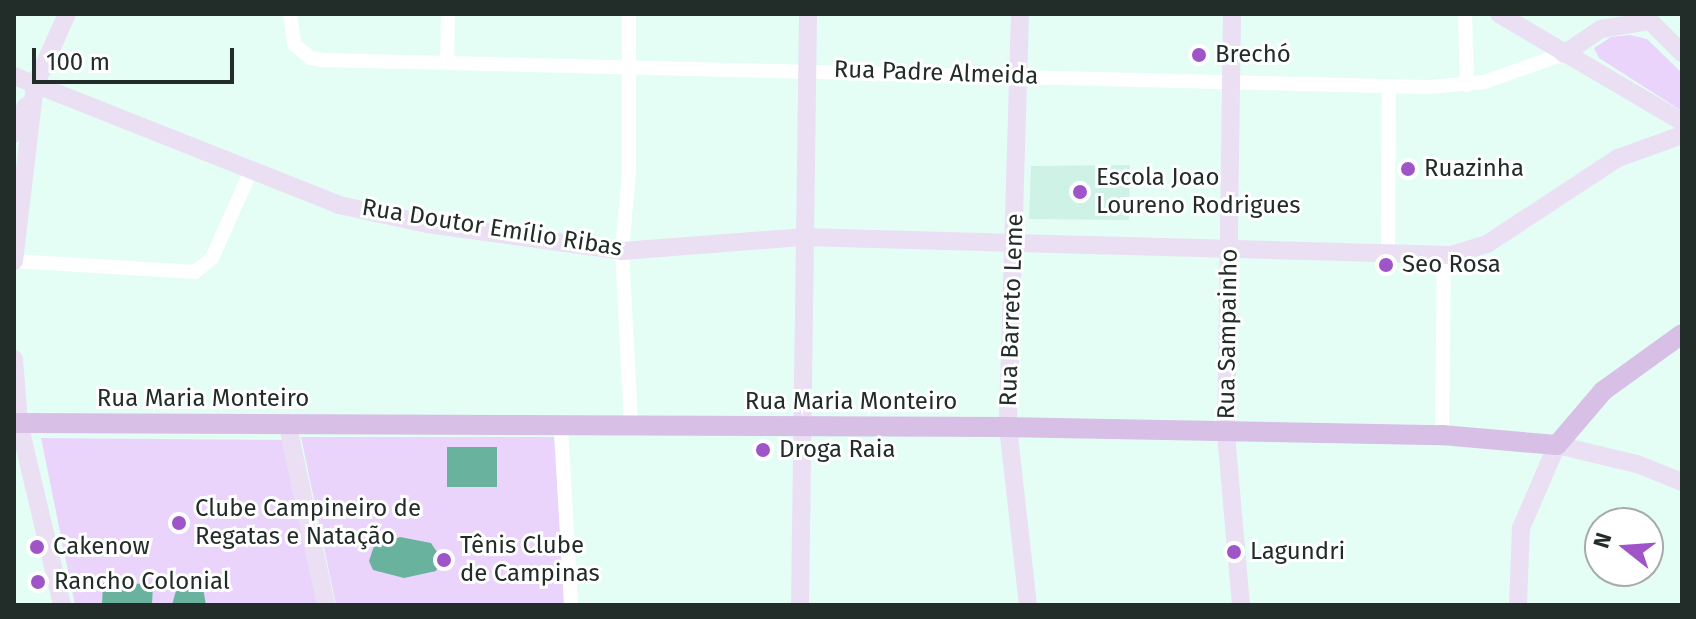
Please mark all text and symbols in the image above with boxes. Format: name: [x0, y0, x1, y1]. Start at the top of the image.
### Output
scale bar: [36, 32, 238, 82]
place label: Brechó: [1215, 41, 1291, 69]
marker: Brechó: [1190, 46, 1208, 64]
text: 100 m: [46, 48, 110, 76]
street label: Rua Padre Almeida: [833, 55, 1039, 91]
place label: Ruazinha: [1424, 155, 1524, 183]
marker: Ruazinha: [1399, 160, 1417, 178]
place label: Escola Joao Loureno Rodrigues: [1096, 164, 1300, 220]
marker: Escola Joao Loureno Rodrigues: [1071, 183, 1089, 201]
street label: Rua Doutor Emílio Ribas: [360, 193, 624, 263]
street label: Rua Barreto Leme: [994, 213, 1030, 407]
street label: Rua Sampainho: [1212, 248, 1244, 420]
place label: Seo Rosa: [1402, 251, 1501, 279]
marker: Seo Rosa: [1377, 256, 1395, 274]
street label: Rua Maria Monteiro: [97, 385, 309, 413]
street label: Rua Maria Monteiro: [745, 388, 957, 416]
place label: Droga Raia: [779, 436, 896, 464]
marker: Droga Raia: [754, 441, 772, 459]
place label: Clube Campineiro de Regatas e Natação: [195, 495, 421, 551]
north arrow: [1584, 507, 1664, 587]
marker: Clube Campineiro de Regatas e Natação: [170, 514, 188, 532]
text: N: [1587, 529, 1618, 551]
place label: Tênis Clube de Campinas: [460, 532, 600, 588]
place label: Cakenow: [53, 533, 150, 561]
marker: Cakenow: [28, 538, 46, 556]
place label: Lagundri: [1250, 538, 1345, 566]
marker: Lagundri: [1225, 543, 1243, 561]
marker: Tênis Clube de Campinas: [435, 551, 453, 569]
place label: Rancho Colonial: [54, 568, 230, 596]
marker: Rancho Colonial: [29, 573, 47, 591]

